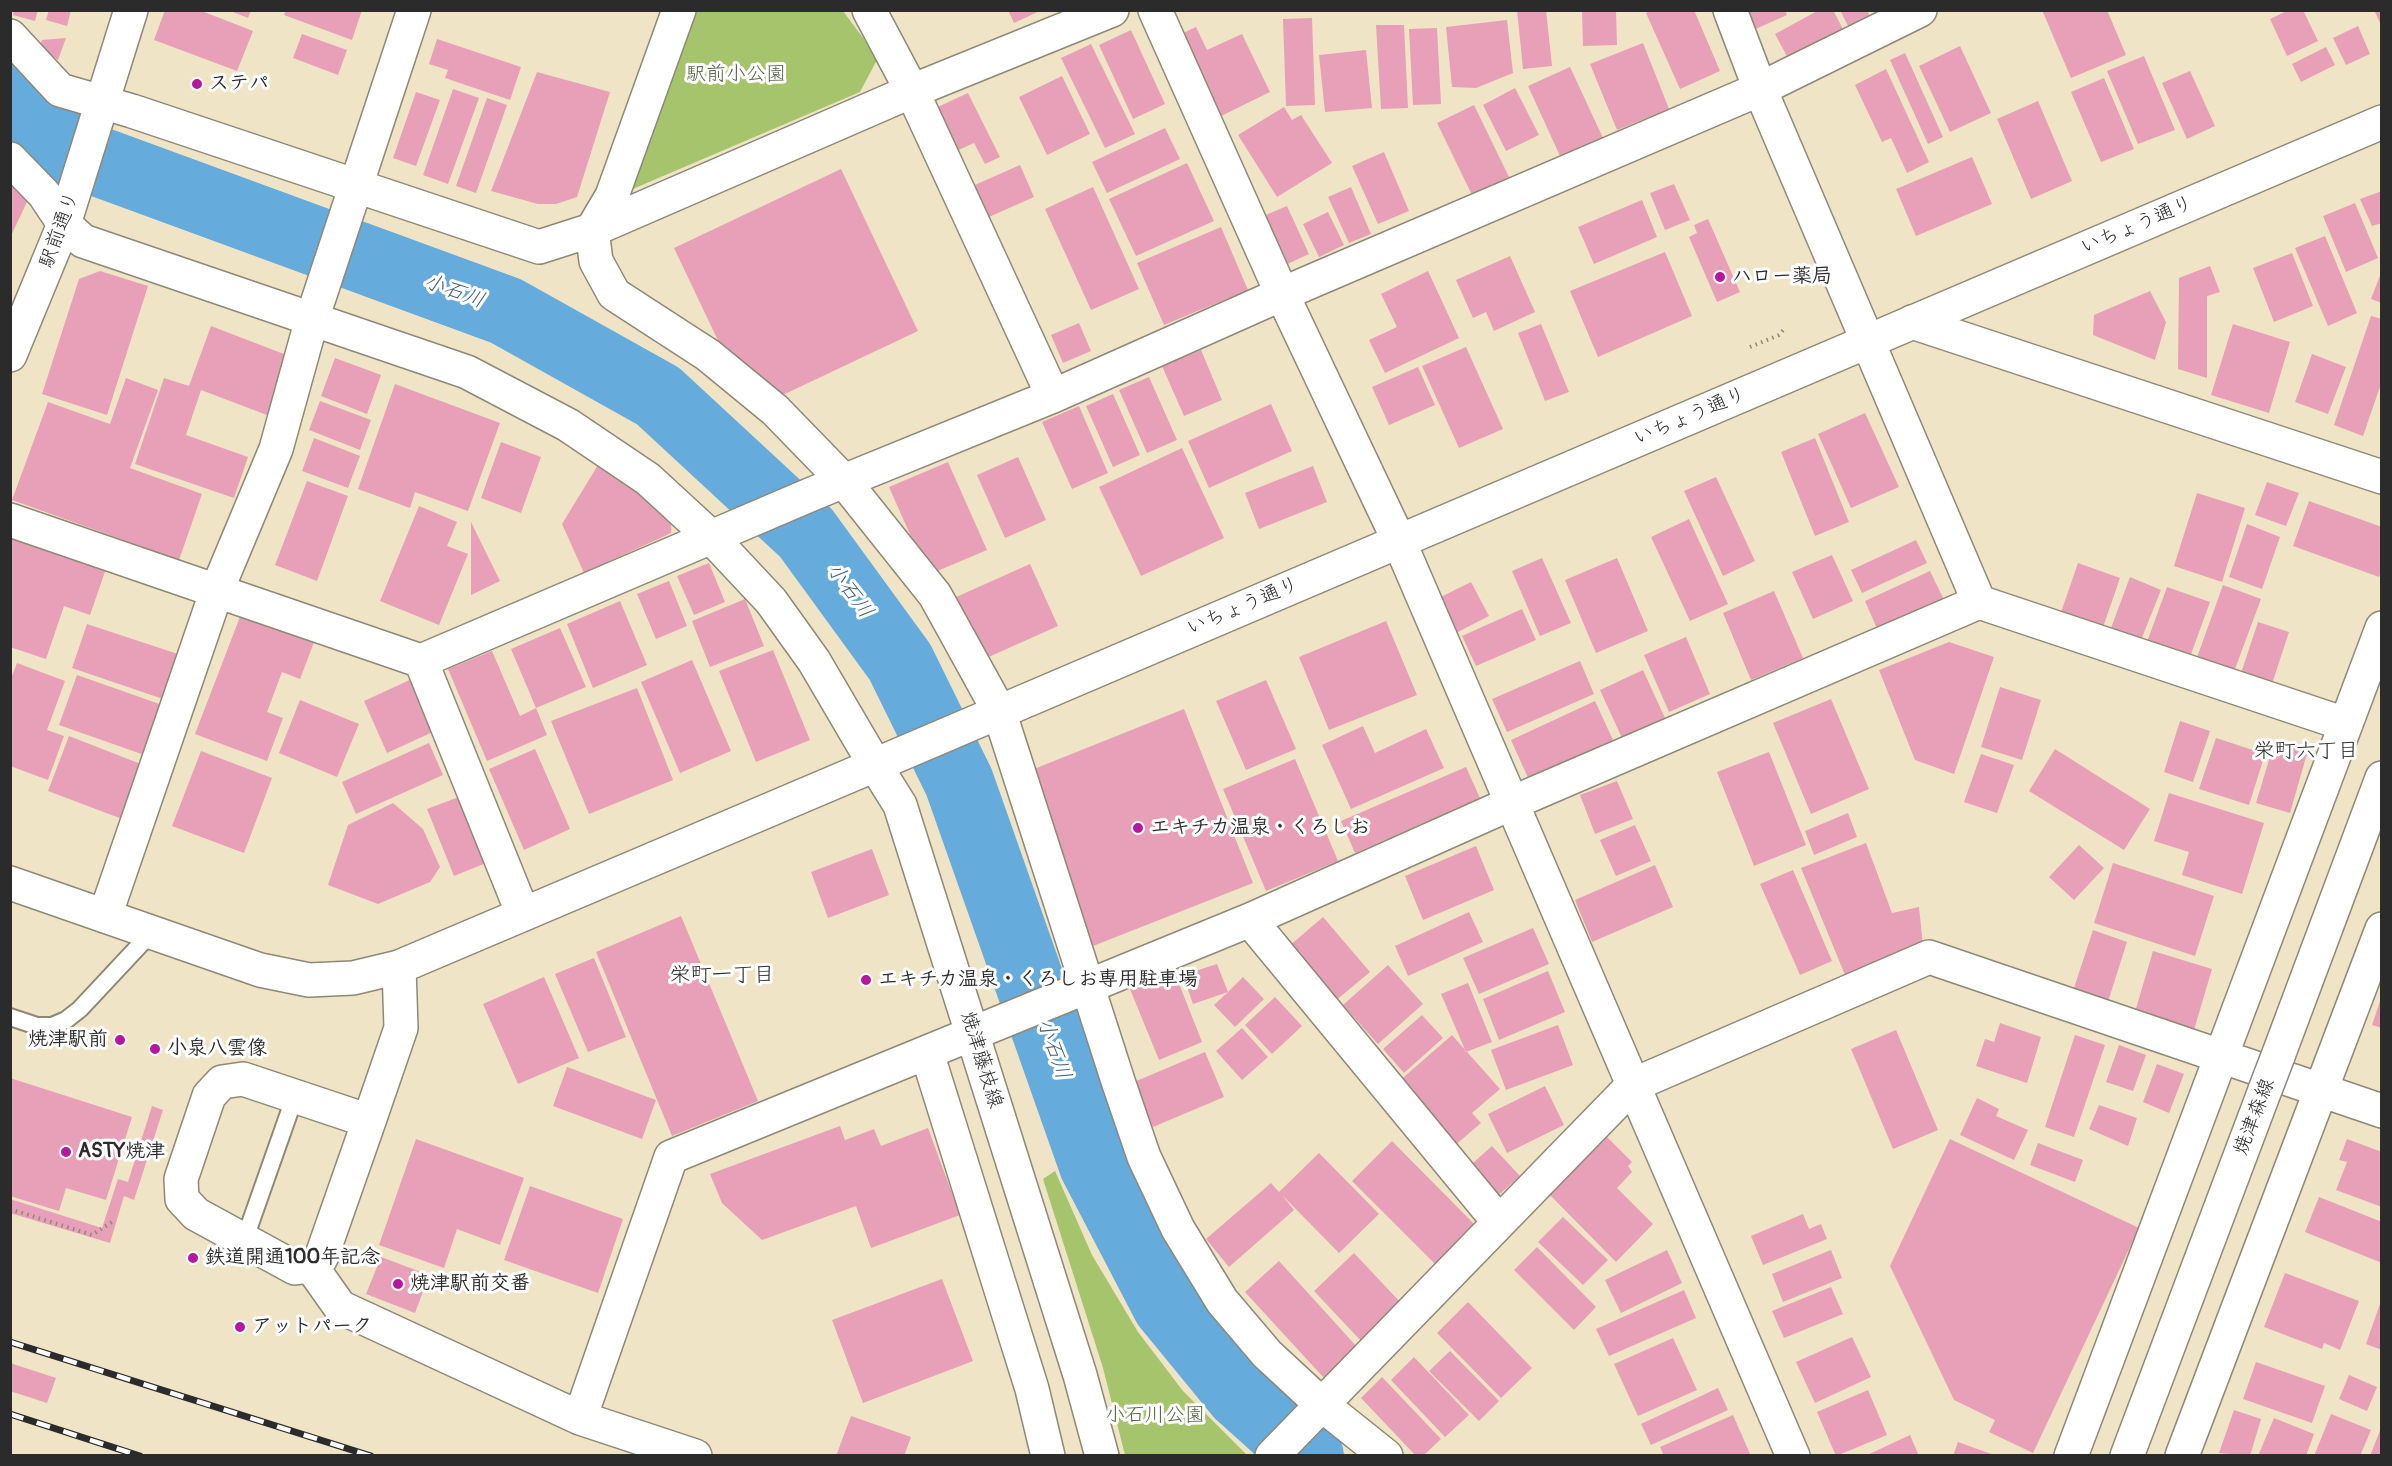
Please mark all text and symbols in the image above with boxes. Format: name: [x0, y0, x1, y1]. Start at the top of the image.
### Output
park label: 駅前小公園: [686, 63, 786, 87]
place label: ステパ: [209, 72, 269, 96]
marker: ステパ: [190, 77, 204, 91]
street label: 駅前通り: [35, 188, 85, 272]
street label: いちょう通り: [2077, 192, 2197, 260]
place label: ハロー薬局: [1732, 265, 1832, 289]
water label: 小石川: [420, 269, 488, 315]
marker: ハロー薬局: [1713, 270, 1727, 284]
street label: いちょう通り: [1630, 383, 1750, 451]
water label: 小石川: [820, 558, 878, 624]
street label: いちょう通り: [1183, 573, 1303, 641]
district label: 栄町六丁目: [2254, 739, 2358, 765]
place label: エキチカ温泉・くろしお: [1150, 816, 1370, 840]
marker: エキチカ温泉・くろしお: [1131, 821, 1145, 835]
district label: 栄町一丁目: [670, 963, 774, 989]
place label: エキチカ温泉・くろしお専用駐車場: [878, 968, 1198, 992]
marker: エキチカ温泉・くろしお専用駐車場: [859, 973, 873, 987]
street label: 焼津藤枝線: [955, 1009, 1007, 1111]
water label: 小石川: [1031, 1015, 1075, 1083]
place label: 焼津駅前: [28, 1028, 108, 1052]
marker: 焼津駅前: [113, 1033, 127, 1047]
place label: 小泉八雲像: [167, 1037, 267, 1061]
marker: 小泉八雲像: [148, 1042, 162, 1056]
street label: 焼津森線: [2229, 1075, 2281, 1159]
place label: ASTY焼津: [78, 1140, 165, 1164]
marker: ASTY焼津: [59, 1145, 73, 1159]
place label: 鉄道開通100年記念: [205, 1246, 380, 1270]
marker: 鉄道開通100年記念: [186, 1251, 200, 1265]
place label: 焼津駅前交番: [410, 1272, 530, 1296]
marker: 焼津駅前交番: [391, 1277, 405, 1291]
place label: アットパーク: [252, 1315, 372, 1339]
marker: アットパーク: [233, 1320, 247, 1334]
park label: 小石川公園: [1105, 1404, 1205, 1428]

